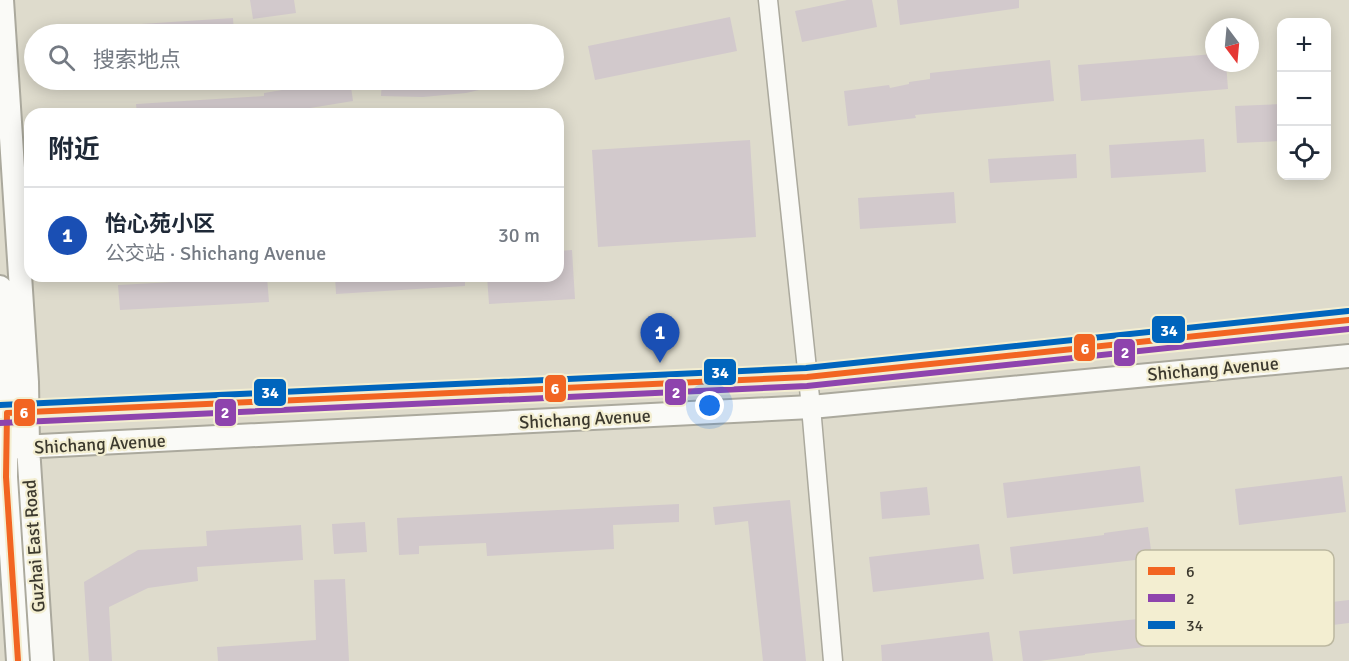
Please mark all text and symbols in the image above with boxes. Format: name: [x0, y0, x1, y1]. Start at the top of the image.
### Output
north arrow: [1205, 18, 1259, 72]
map controls: [1277, 18, 1331, 180]
button: +: [1277, 18, 1331, 72]
search box: [24, 24, 564, 90]
icon: search: [45, 41, 78, 74]
text: 搜索地点: [93, 46, 181, 73]
button: −: [1277, 72, 1331, 126]
button: locate: [1277, 126, 1331, 180]
text: 附近: [48, 134, 100, 166]
text: 怡心苑小区: [105, 210, 215, 237]
text: 1: [62, 223, 73, 248]
text: 30 m: [498, 223, 540, 248]
text: 公交站 · Shichang Avenue: [105, 241, 326, 266]
pin: 1: [640, 314, 680, 363]
line badge: 34: [1151, 315, 1186, 344]
text: 34: [1160, 321, 1178, 341]
line badge: 6: [1073, 333, 1096, 362]
line badge: 2: [1113, 338, 1136, 367]
text: 6: [1081, 339, 1090, 359]
text: 2: [1121, 343, 1129, 363]
street label: Shichang Avenue: [1146, 352, 1280, 386]
line badge: 34: [703, 358, 737, 386]
text: 34: [711, 363, 729, 383]
line badge: 6: [544, 374, 567, 403]
line badge: 34: [253, 378, 287, 407]
line badge: 2: [664, 378, 687, 406]
text: 6: [551, 379, 560, 399]
text: 34: [261, 383, 279, 403]
text: 2: [672, 383, 680, 403]
your location: [695, 391, 724, 420]
line badge: 6: [13, 398, 36, 427]
line badge: 2: [214, 398, 237, 427]
text: 6: [20, 403, 29, 423]
text: 2: [221, 403, 229, 423]
street label: Shichang Avenue: [519, 405, 651, 433]
street label: Shichang Avenue: [34, 430, 166, 458]
street label: Guzhai East Road: [18, 479, 50, 613]
legend: [1136, 550, 1334, 646]
text: 6: [1186, 562, 1195, 582]
text: 2: [1186, 589, 1195, 609]
text: 34: [1186, 616, 1204, 636]

